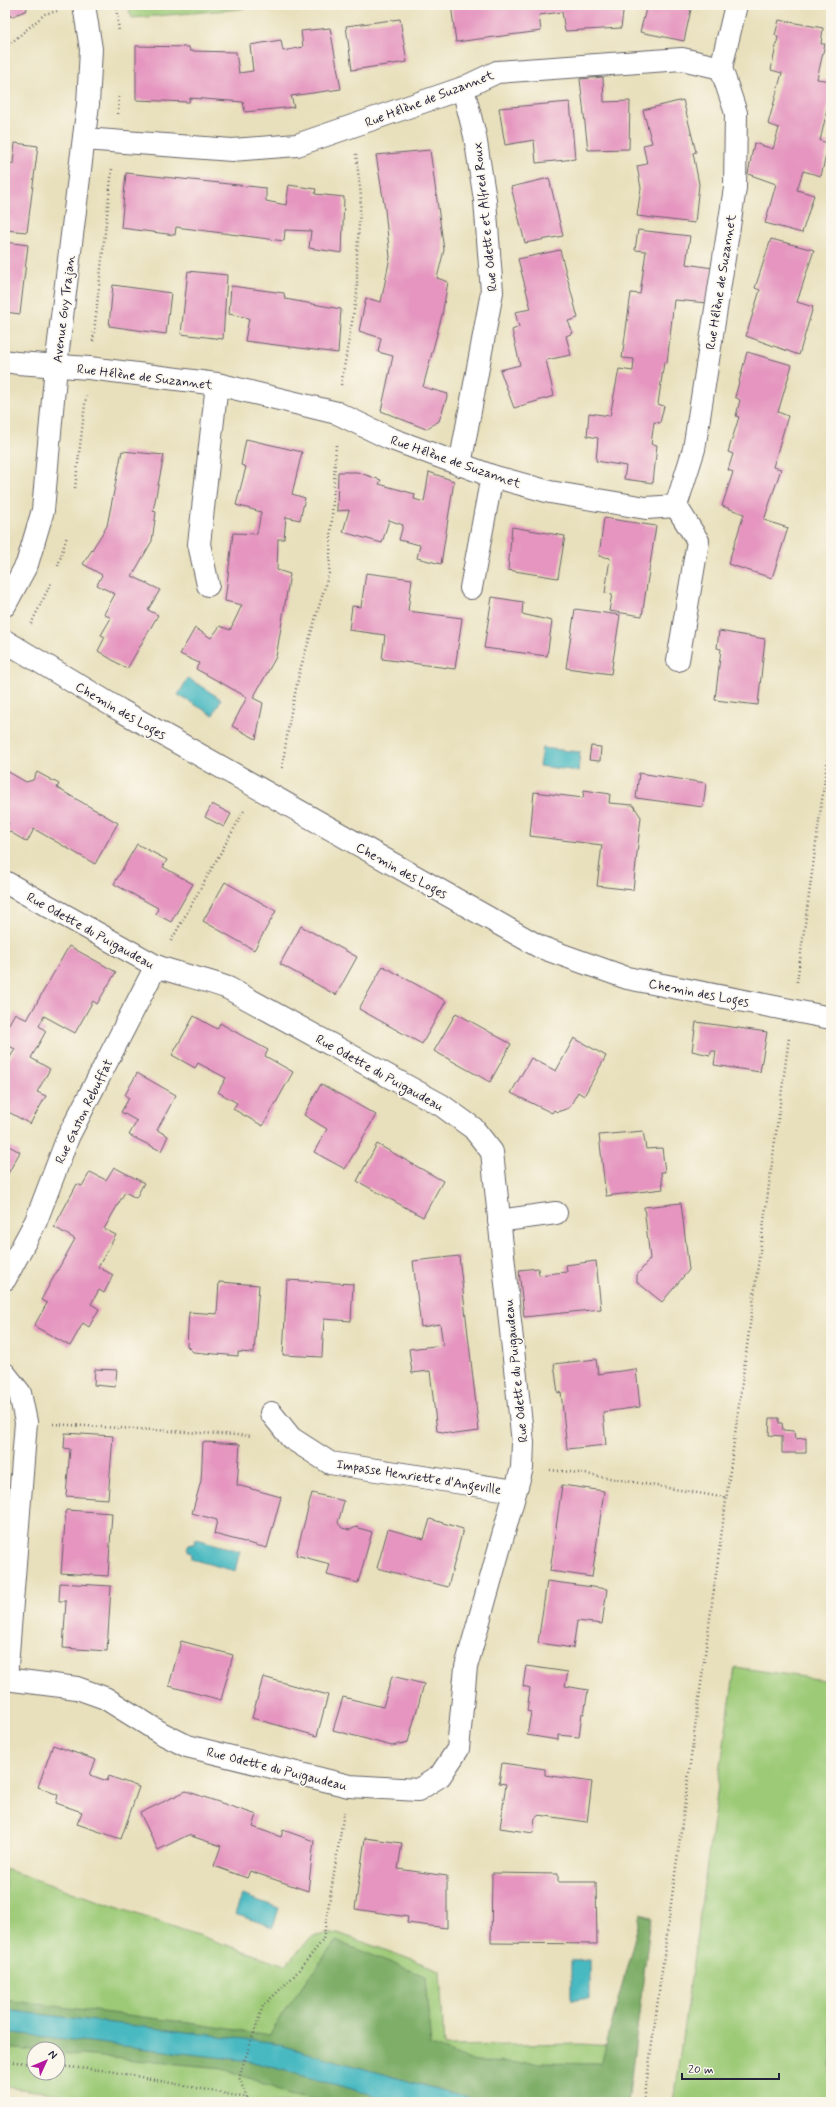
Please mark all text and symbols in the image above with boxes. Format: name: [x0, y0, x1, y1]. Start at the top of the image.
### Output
street label: Rue Hélène de Suzannet: [363, 67, 497, 132]
street label: Rue Odette et Alfred Roux: [469, 141, 502, 292]
street label: Rue Hélène de Suzannet: [702, 213, 741, 351]
street label: Avenue Guy Trajan: [49, 255, 80, 364]
street label: Rue Hélène de Suzannet: [76, 361, 214, 394]
street label: Rue Hélène de Suzannet: [388, 432, 523, 493]
street label: Chemin des Loges: [71, 678, 169, 746]
street label: Chemin des Loges: [352, 839, 450, 905]
street label: Rue Odette du Puigaudeau: [23, 889, 157, 974]
street label: Chemin des Loges: [647, 975, 750, 1013]
street label: Rue Odette du Puigaudeau: [312, 1031, 446, 1116]
street label: Rue Gaston Rebuffat: [52, 1056, 117, 1167]
street label: Rue Odette du Puigaudeau: [501, 1298, 533, 1443]
street label: Impasse Henriette d'Angeville: [335, 1456, 502, 1501]
street label: Rue Odette du Puigaudeau: [205, 1744, 348, 1796]
north arrow: [26, 2041, 66, 2081]
text: N: [45, 2047, 60, 2062]
scale bar: [682, 2055, 779, 2081]
text: 20 m: [688, 2062, 714, 2078]

